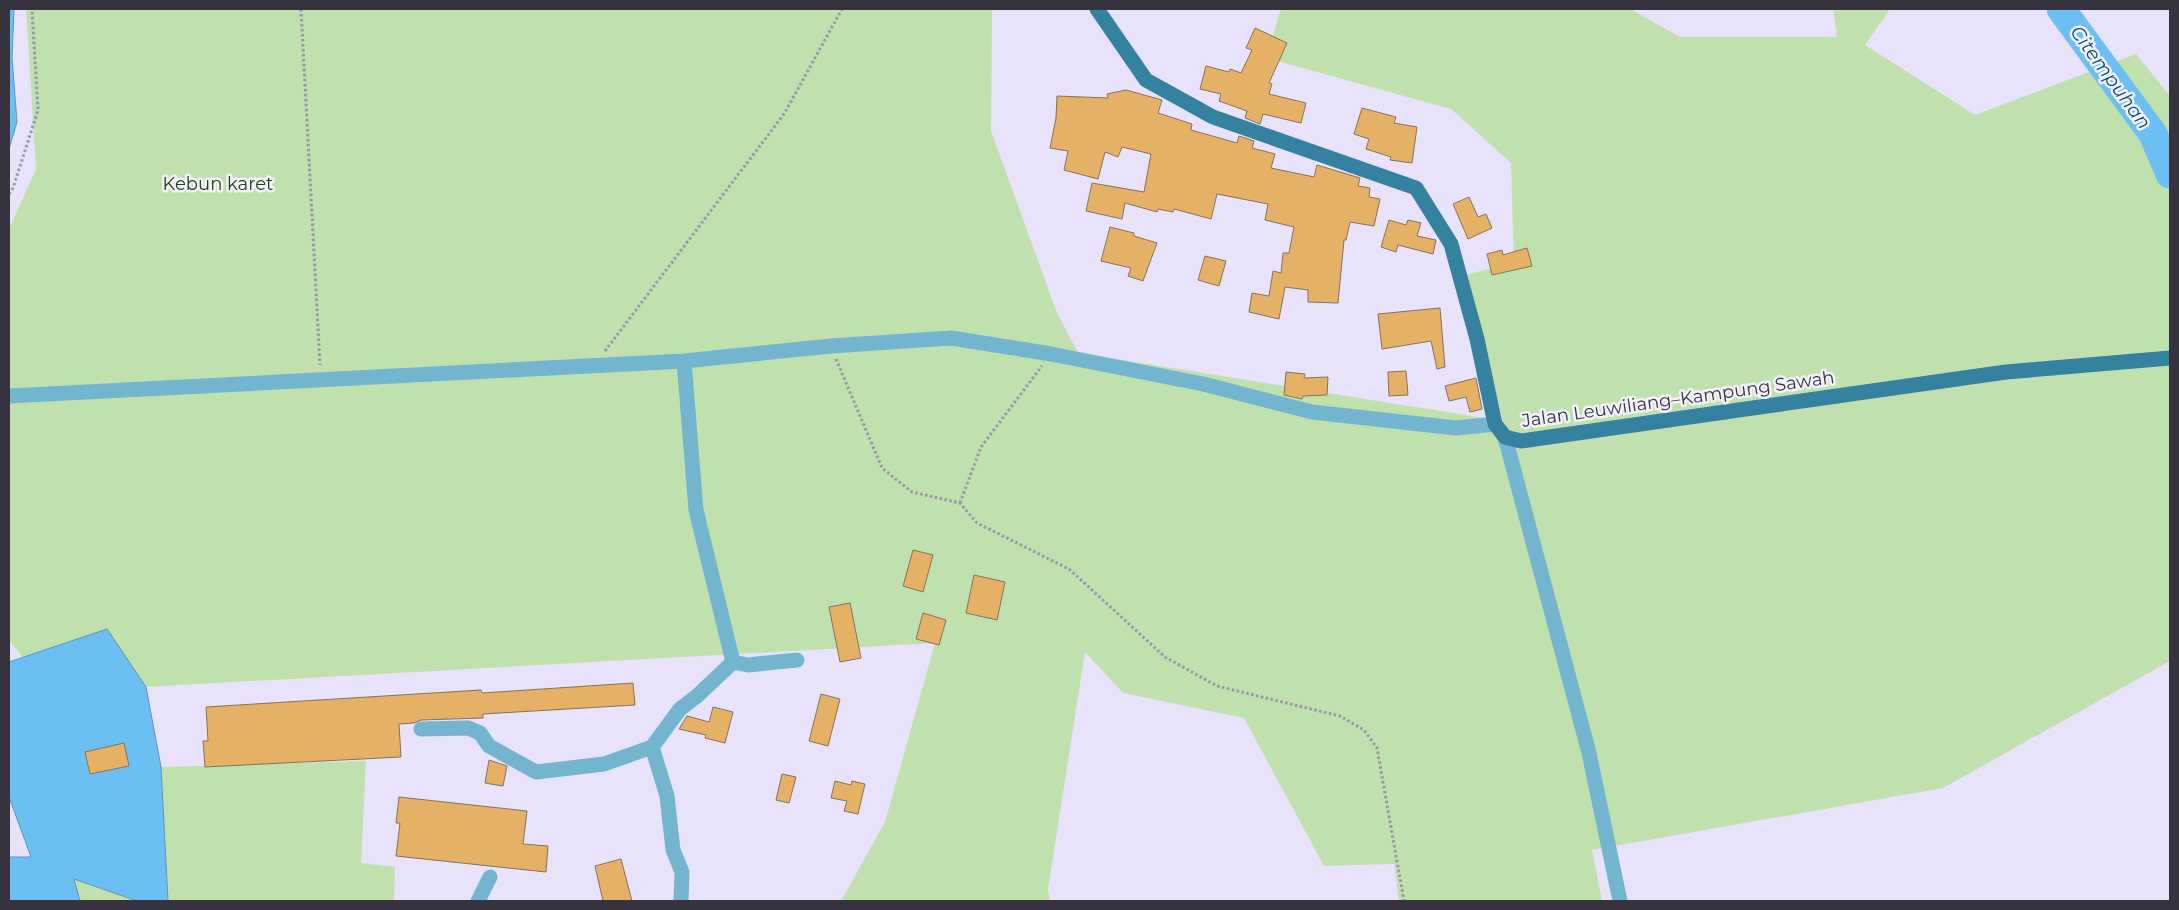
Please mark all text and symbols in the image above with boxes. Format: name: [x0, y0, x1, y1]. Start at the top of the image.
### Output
water label: Citempuhan: [2065, 21, 2156, 133]
park label: Kebun karet: [163, 173, 273, 195]
street label: Jalan Leuwiliang–Kampung Sawah: [1519, 366, 1836, 432]

